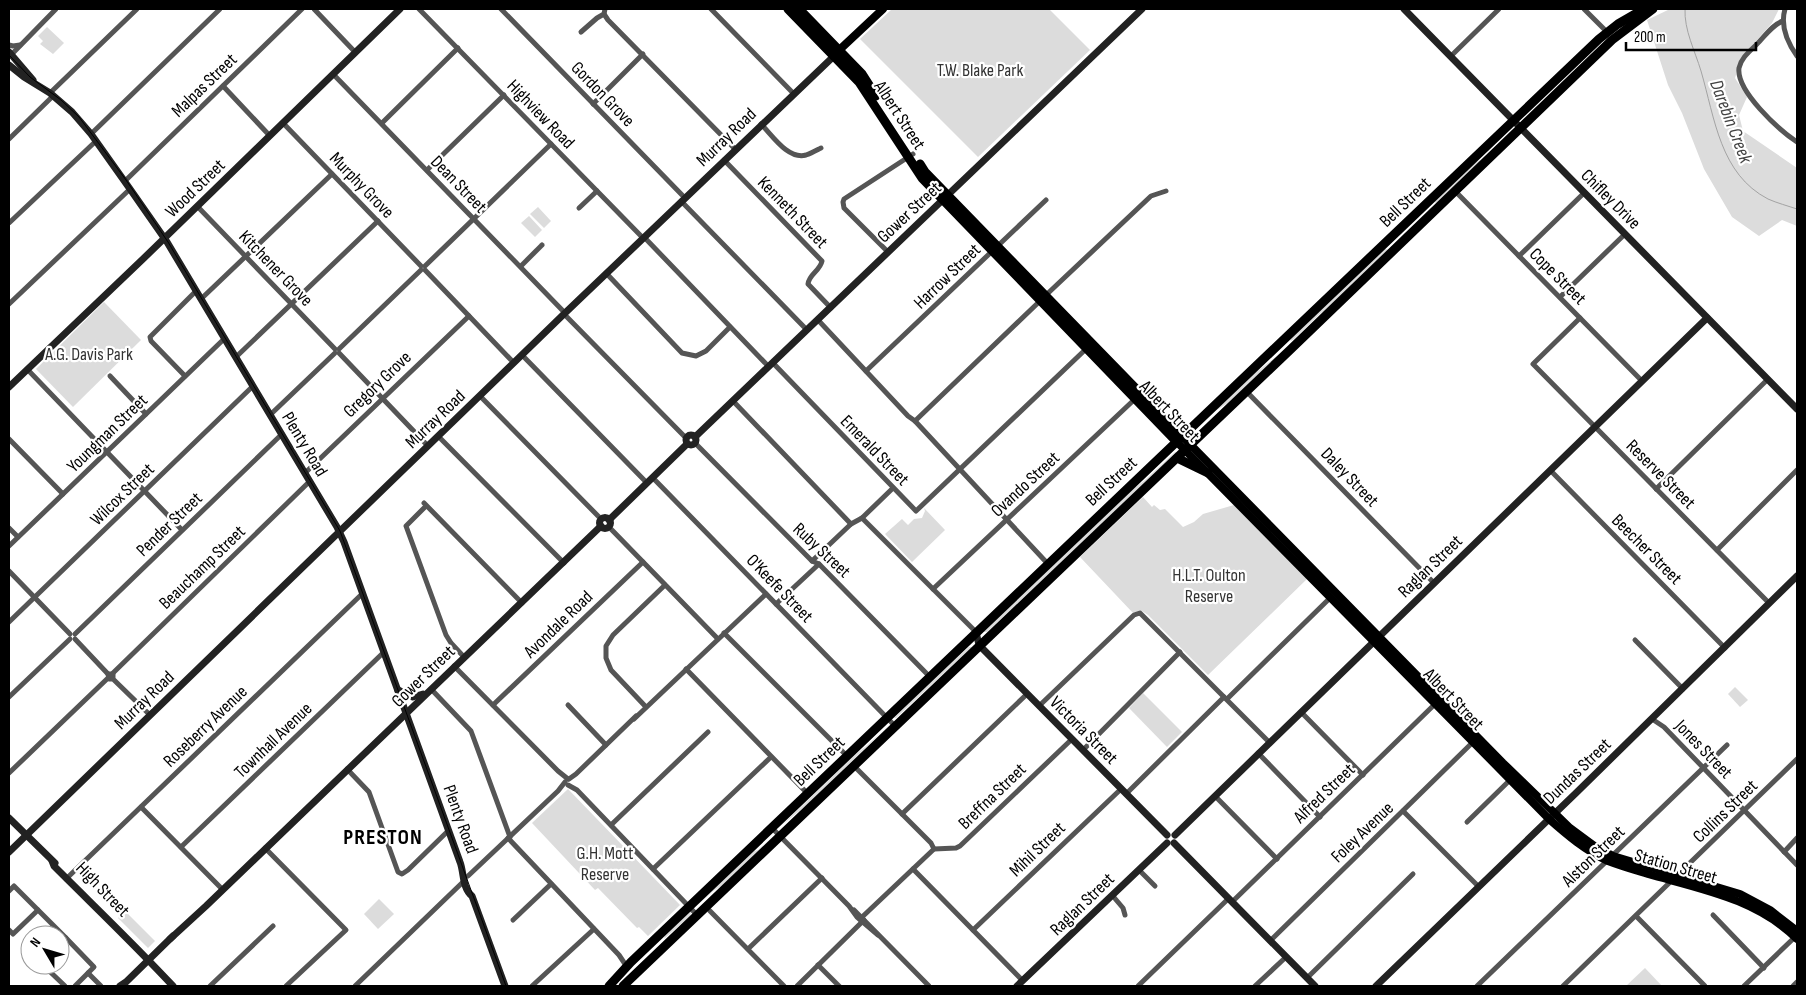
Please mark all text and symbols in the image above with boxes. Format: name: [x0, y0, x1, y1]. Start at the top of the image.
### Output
scale bar: [1626, 20, 1756, 52]
text: 200 m: [1634, 28, 1666, 47]
street label: Malpas Street: [167, 49, 242, 122]
street label: Gordon Grove: [567, 57, 639, 131]
park label: T.W. Blake Park: [937, 60, 1023, 81]
street label: Highview Road: [503, 75, 579, 153]
street label: Albert Street: [869, 76, 930, 154]
water label: Darebin Creek: [1704, 77, 1757, 167]
street label: Murray Road: [692, 104, 761, 171]
street label: Murphy Grove: [325, 148, 398, 223]
street label: Dean Street: [426, 151, 491, 218]
street label: Wood Street: [161, 155, 230, 222]
street label: Chifley Drive: [1576, 165, 1645, 234]
street label: Kenneth Street: [753, 172, 832, 253]
street label: Bell Street: [1375, 173, 1436, 232]
street label: Gower Street: [873, 177, 946, 247]
street label: Kitchener Grove: [234, 226, 317, 311]
street label: Harrow Street: [910, 239, 985, 313]
street label: Cope Street: [1525, 244, 1591, 309]
park label: A.G. Davis Park: [44, 344, 133, 365]
street label: Gregory Grove: [339, 347, 416, 422]
street label: Albert Street: [1134, 375, 1205, 447]
street label: Murray Road: [401, 386, 470, 453]
street label: Youngman Street: [63, 390, 152, 477]
street label: Plenty Road: [277, 408, 332, 480]
street label: Emerald Street: [836, 411, 914, 490]
street label: Reserve Street: [1622, 435, 1700, 514]
street label: Daley Street: [1316, 443, 1383, 512]
street label: Ovando Street: [987, 447, 1064, 521]
street label: Bell Street: [1081, 452, 1142, 510]
street label: Wilcox Street: [86, 459, 159, 530]
street label: Pender Street: [132, 488, 207, 561]
street label: Beecher Street: [1607, 510, 1686, 589]
street label: Ruby Street: [789, 518, 855, 583]
street label: Beauchamp Street: [155, 521, 250, 614]
street label: Raglan Street: [1394, 530, 1467, 602]
street label: O'Keefe Street: [742, 550, 818, 627]
park label: H.L.T. Oulton Reserve: [1172, 565, 1246, 607]
street label: Avondale Road: [519, 586, 597, 663]
street label: Gower Street: [387, 641, 460, 712]
street label: Albert Street: [1418, 663, 1489, 735]
street label: Murray Road: [110, 667, 179, 734]
street label: Roseberry Avenue: [159, 681, 252, 772]
street label: Victoria Street: [1045, 692, 1122, 769]
street label: Townhall Avenue: [230, 698, 316, 782]
street label: Jones Street: [1670, 715, 1737, 783]
street label: Bell Street: [789, 732, 850, 791]
street label: Dundas Street: [1539, 734, 1616, 809]
street label: Breffna Street: [954, 759, 1031, 834]
street label: Alfred Street: [1289, 759, 1360, 828]
street label: Collins Street: [1689, 775, 1762, 847]
street label: Plenty Road: [438, 782, 483, 856]
street label: Foley Avenue: [1327, 798, 1398, 867]
street label: Mihil Street: [1005, 817, 1070, 881]
street label: Alston Street: [1557, 821, 1629, 892]
district label: PRESTON: [343, 824, 423, 851]
park label: G.H. Mott Reserve: [577, 843, 634, 885]
street label: Station Street: [1632, 845, 1720, 888]
street label: High Street: [71, 858, 134, 922]
street label: Raglan Street: [1046, 868, 1119, 940]
north arrow: [20, 925, 70, 975]
text: N: [26, 934, 44, 950]

